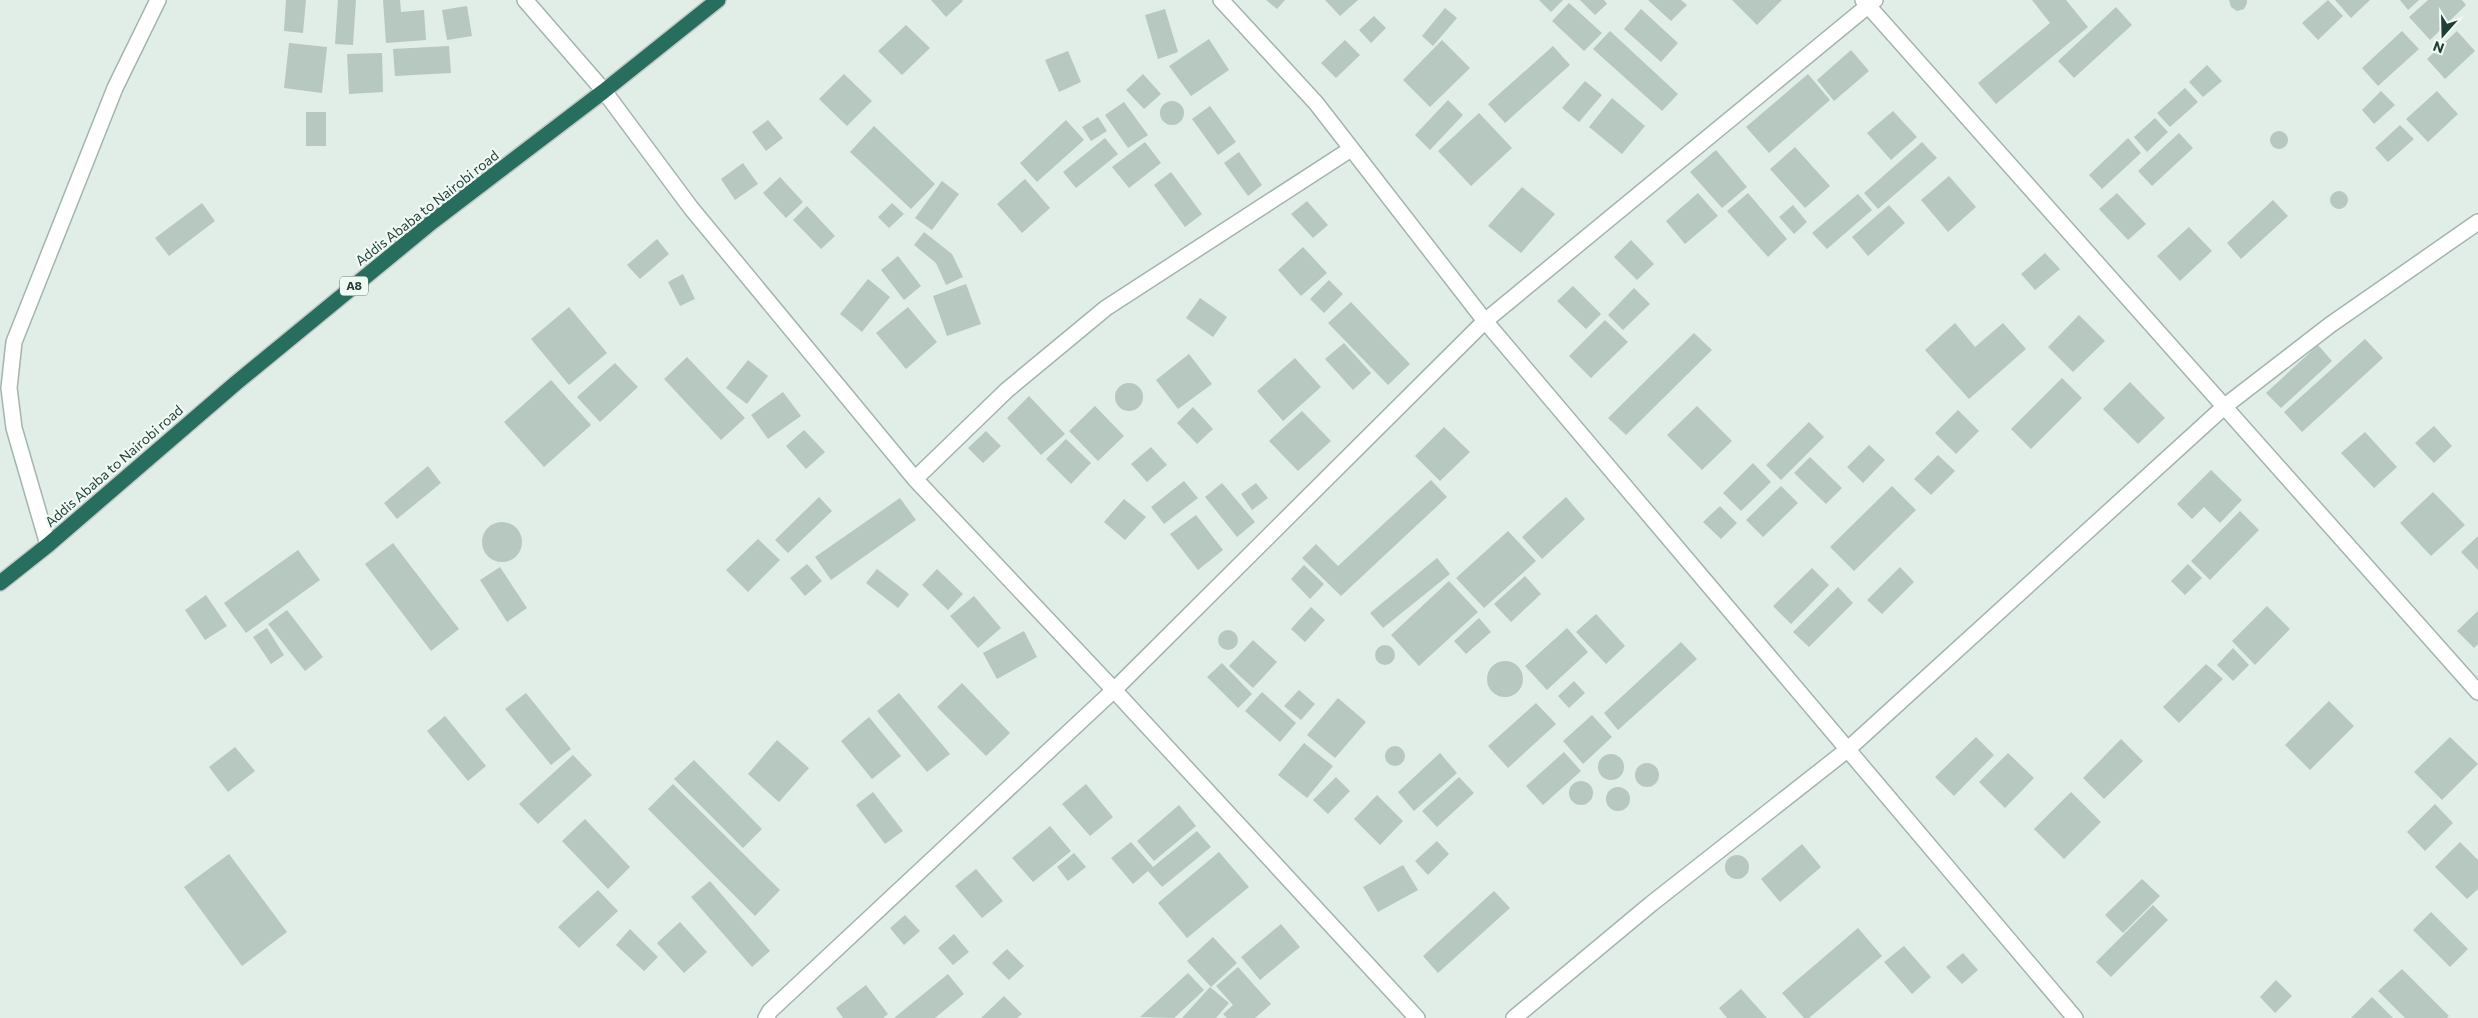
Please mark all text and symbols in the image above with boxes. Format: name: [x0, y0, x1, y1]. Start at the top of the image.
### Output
north arrow: [2418, 10, 2468, 60]
text: N: [2431, 38, 2446, 57]
street label: Addis Ababa to Nairobi road: [352, 146, 502, 269]
road number: A8: [340, 276, 368, 296]
street label: Addis Ababa to Nairobi road: [41, 401, 186, 530]

